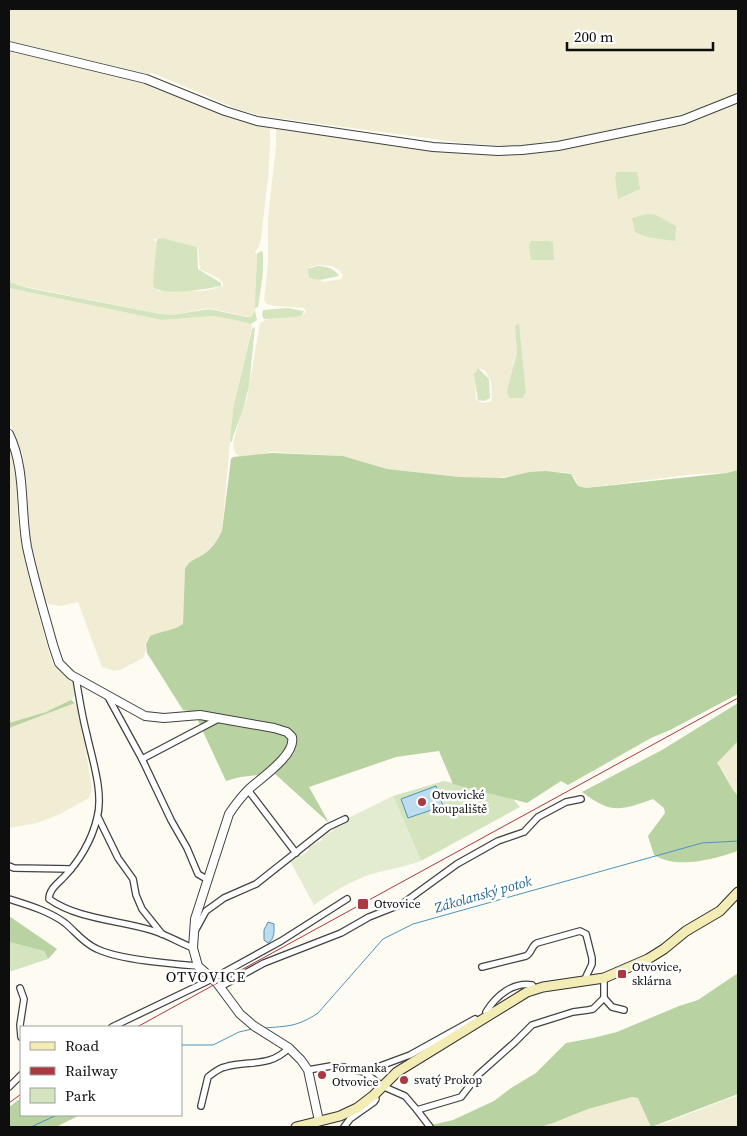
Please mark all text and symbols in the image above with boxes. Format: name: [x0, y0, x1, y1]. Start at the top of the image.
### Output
scale bar: [567, 20, 713, 52]
text: 200 m: [574, 26, 614, 47]
place label: Otvovické koupaliště: [432, 787, 487, 817]
marker: Otvovické koupaliště: [416, 796, 428, 808]
water label: Zákolanský potok: [431, 870, 534, 918]
place label: Otvovice: [374, 896, 421, 912]
marker: Otvovice: [356, 897, 370, 911]
place label: Otvovice, sklárna: [632, 959, 682, 989]
district label: OTVOVICE: [166, 966, 246, 987]
marker: Otvovice, sklárna: [616, 968, 628, 980]
legend: [20, 1026, 182, 1116]
text: Road: [65, 1035, 99, 1056]
text: Railway: [65, 1060, 118, 1081]
place label: Formanka Otvovice: [332, 1060, 388, 1090]
marker: Formanka Otvovice: [316, 1069, 328, 1081]
place label: svatý Prokop: [414, 1072, 482, 1088]
marker: svatý Prokop: [398, 1074, 410, 1086]
text: Park: [65, 1085, 97, 1106]

